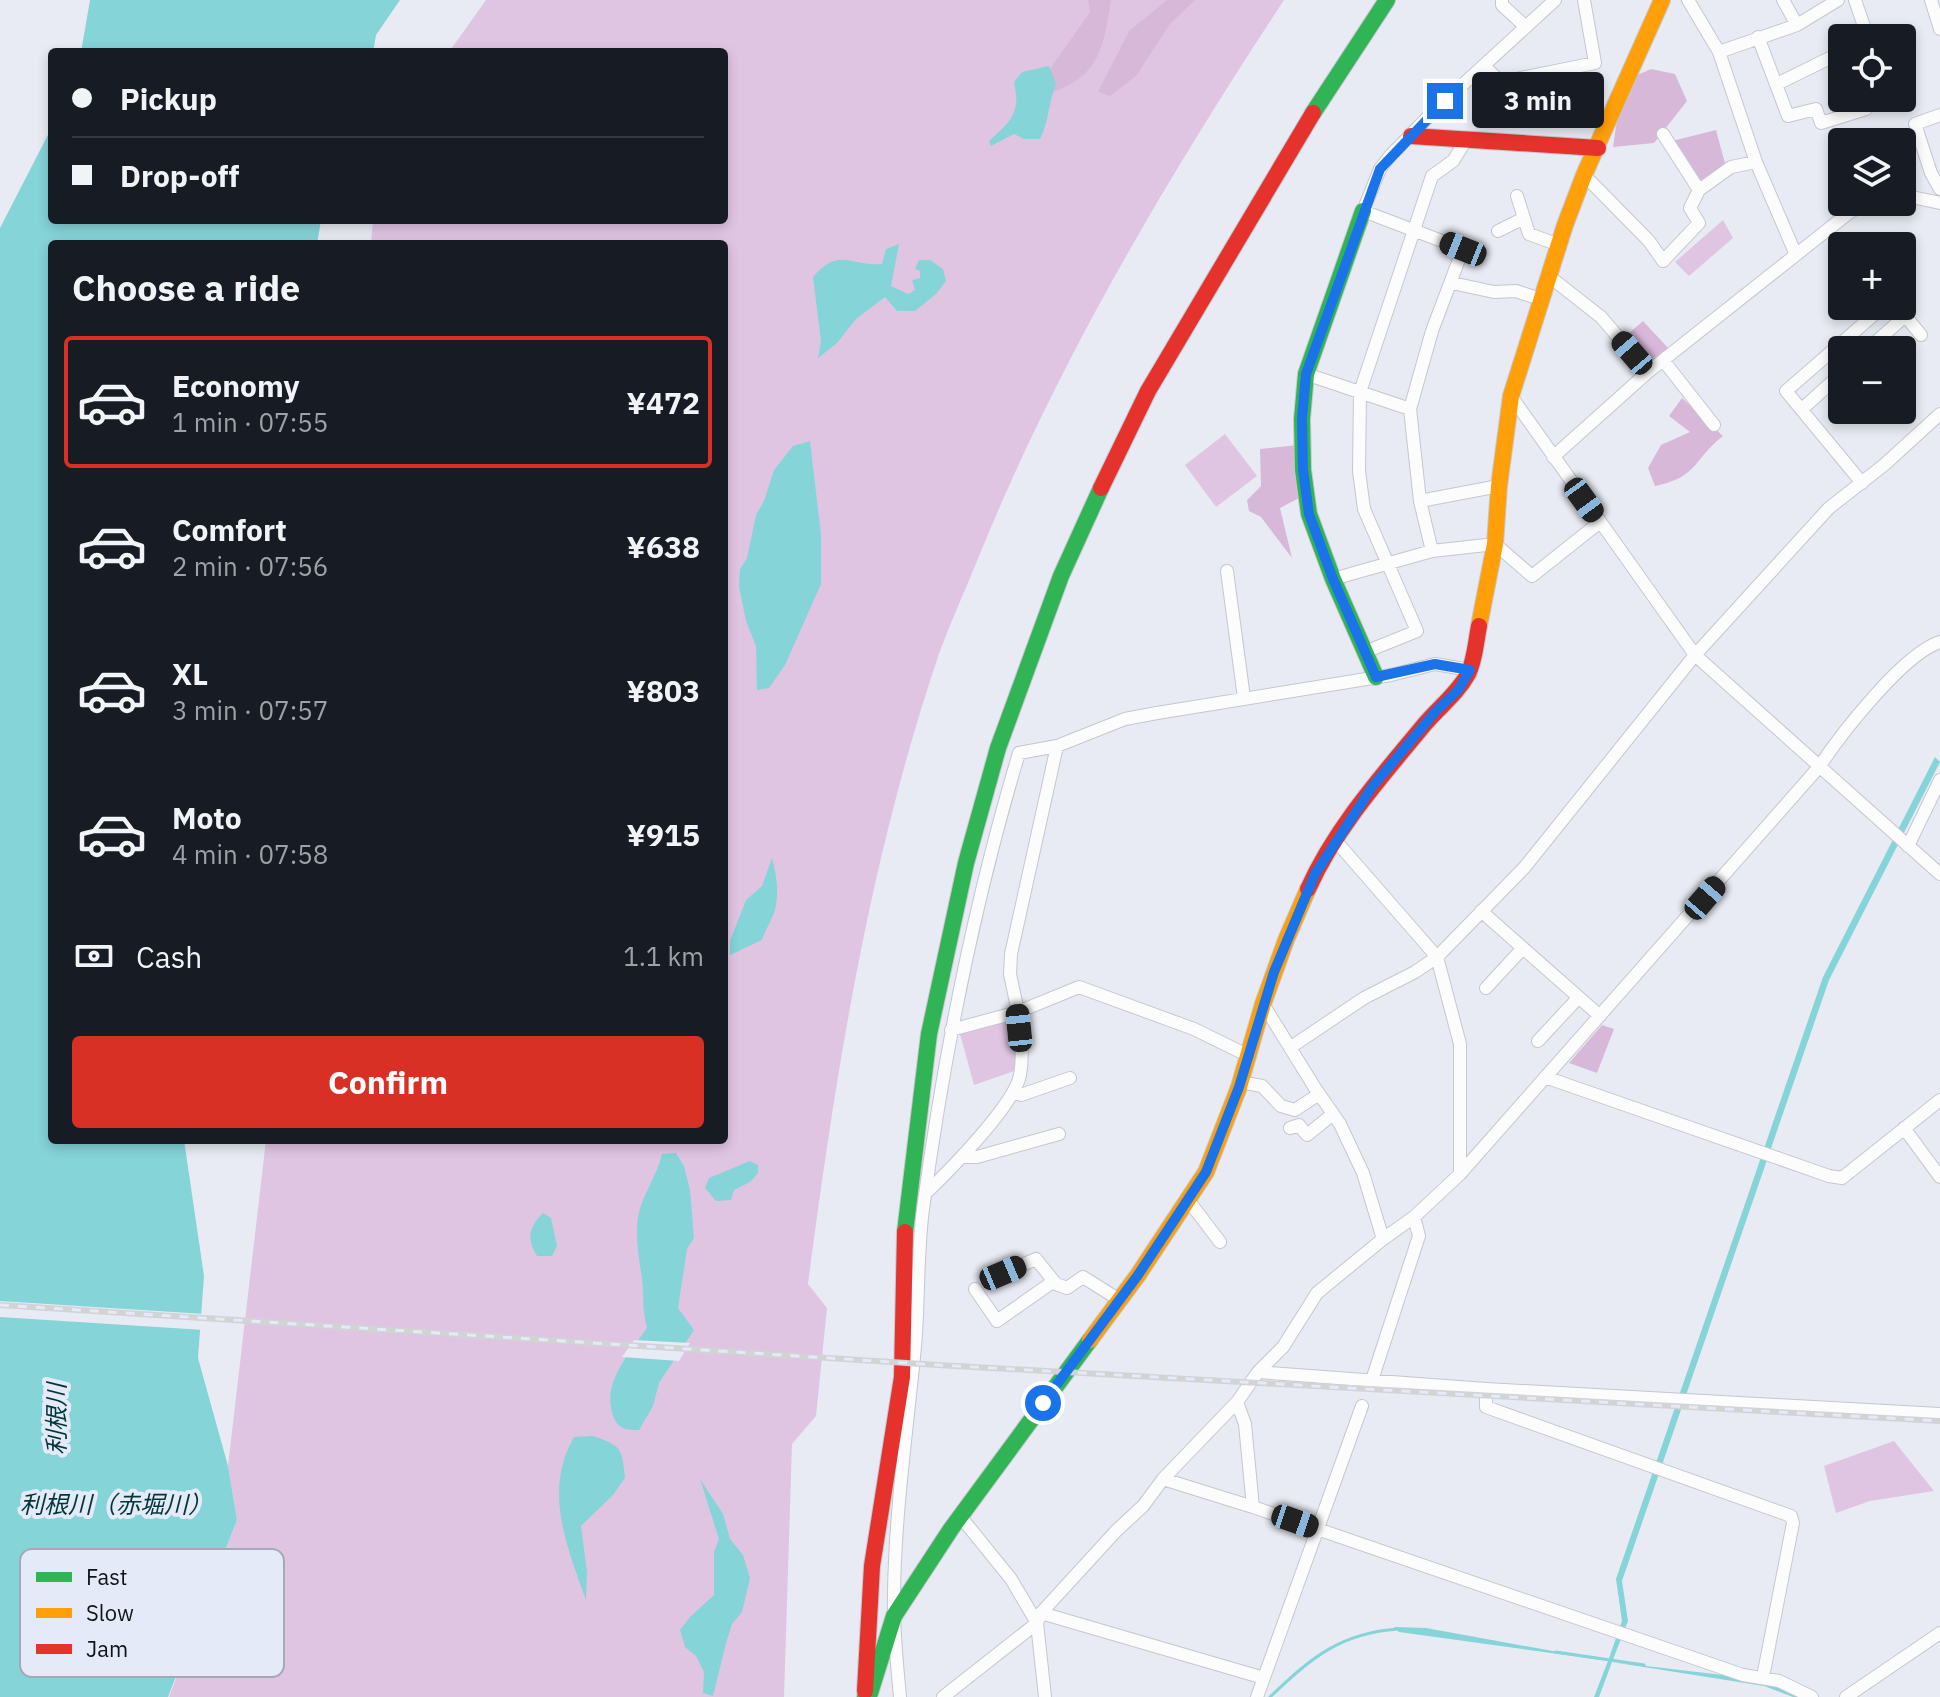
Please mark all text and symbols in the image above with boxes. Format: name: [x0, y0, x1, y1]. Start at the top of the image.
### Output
map controls: [1828, 24, 1916, 424]
button: locate: [1828, 24, 1916, 112]
callout: 3 min: [1473, 73, 1605, 129]
text: Pickup: [120, 79, 217, 118]
route end: [1427, 83, 1463, 119]
text: 3 min: [1504, 83, 1572, 117]
button: layers: [1828, 128, 1916, 216]
text: Drop-off: [120, 156, 239, 195]
car: [1436, 229, 1490, 269]
button: +: [1828, 232, 1916, 320]
text: Choose a ride: [72, 264, 300, 311]
car: [1607, 327, 1657, 379]
button: −: [1828, 336, 1916, 424]
icon: car: [76, 366, 148, 438]
text: Economy: [172, 366, 300, 405]
text: ¥472: [627, 383, 700, 422]
text: 1 min · 07:55: [172, 405, 328, 439]
car: [1560, 474, 1608, 526]
icon: car: [76, 510, 148, 582]
text: Comfort: [172, 510, 287, 549]
text: ¥638: [627, 527, 700, 566]
text: 2 min · 07:56: [172, 549, 328, 583]
icon: car: [76, 654, 148, 726]
text: XL: [172, 654, 208, 693]
text: ¥803: [627, 671, 700, 710]
text: 3 min · 07:57: [172, 693, 328, 727]
icon: car: [76, 798, 148, 870]
text: Moto: [172, 798, 242, 837]
text: ¥915: [627, 815, 700, 854]
text: 4 min · 07:58: [172, 837, 328, 871]
car: [1680, 872, 1730, 924]
icon: cash: [72, 934, 116, 978]
text: Cash: [136, 937, 202, 976]
text: 1.1 km: [623, 939, 704, 973]
car: [1005, 1003, 1033, 1053]
button: Confirm: [72, 1036, 704, 1128]
car: [976, 1253, 1030, 1293]
water label: 利根川: [40, 1380, 72, 1455]
route start: [1025, 1385, 1061, 1421]
water label: 利根川（赤堀川）: [20, 1488, 212, 1520]
car: [1268, 1502, 1322, 1540]
legend: [20, 1549, 284, 1677]
text: Fast: [86, 1562, 127, 1591]
text: Slow: [86, 1598, 134, 1627]
text: Jam: [86, 1634, 128, 1663]

